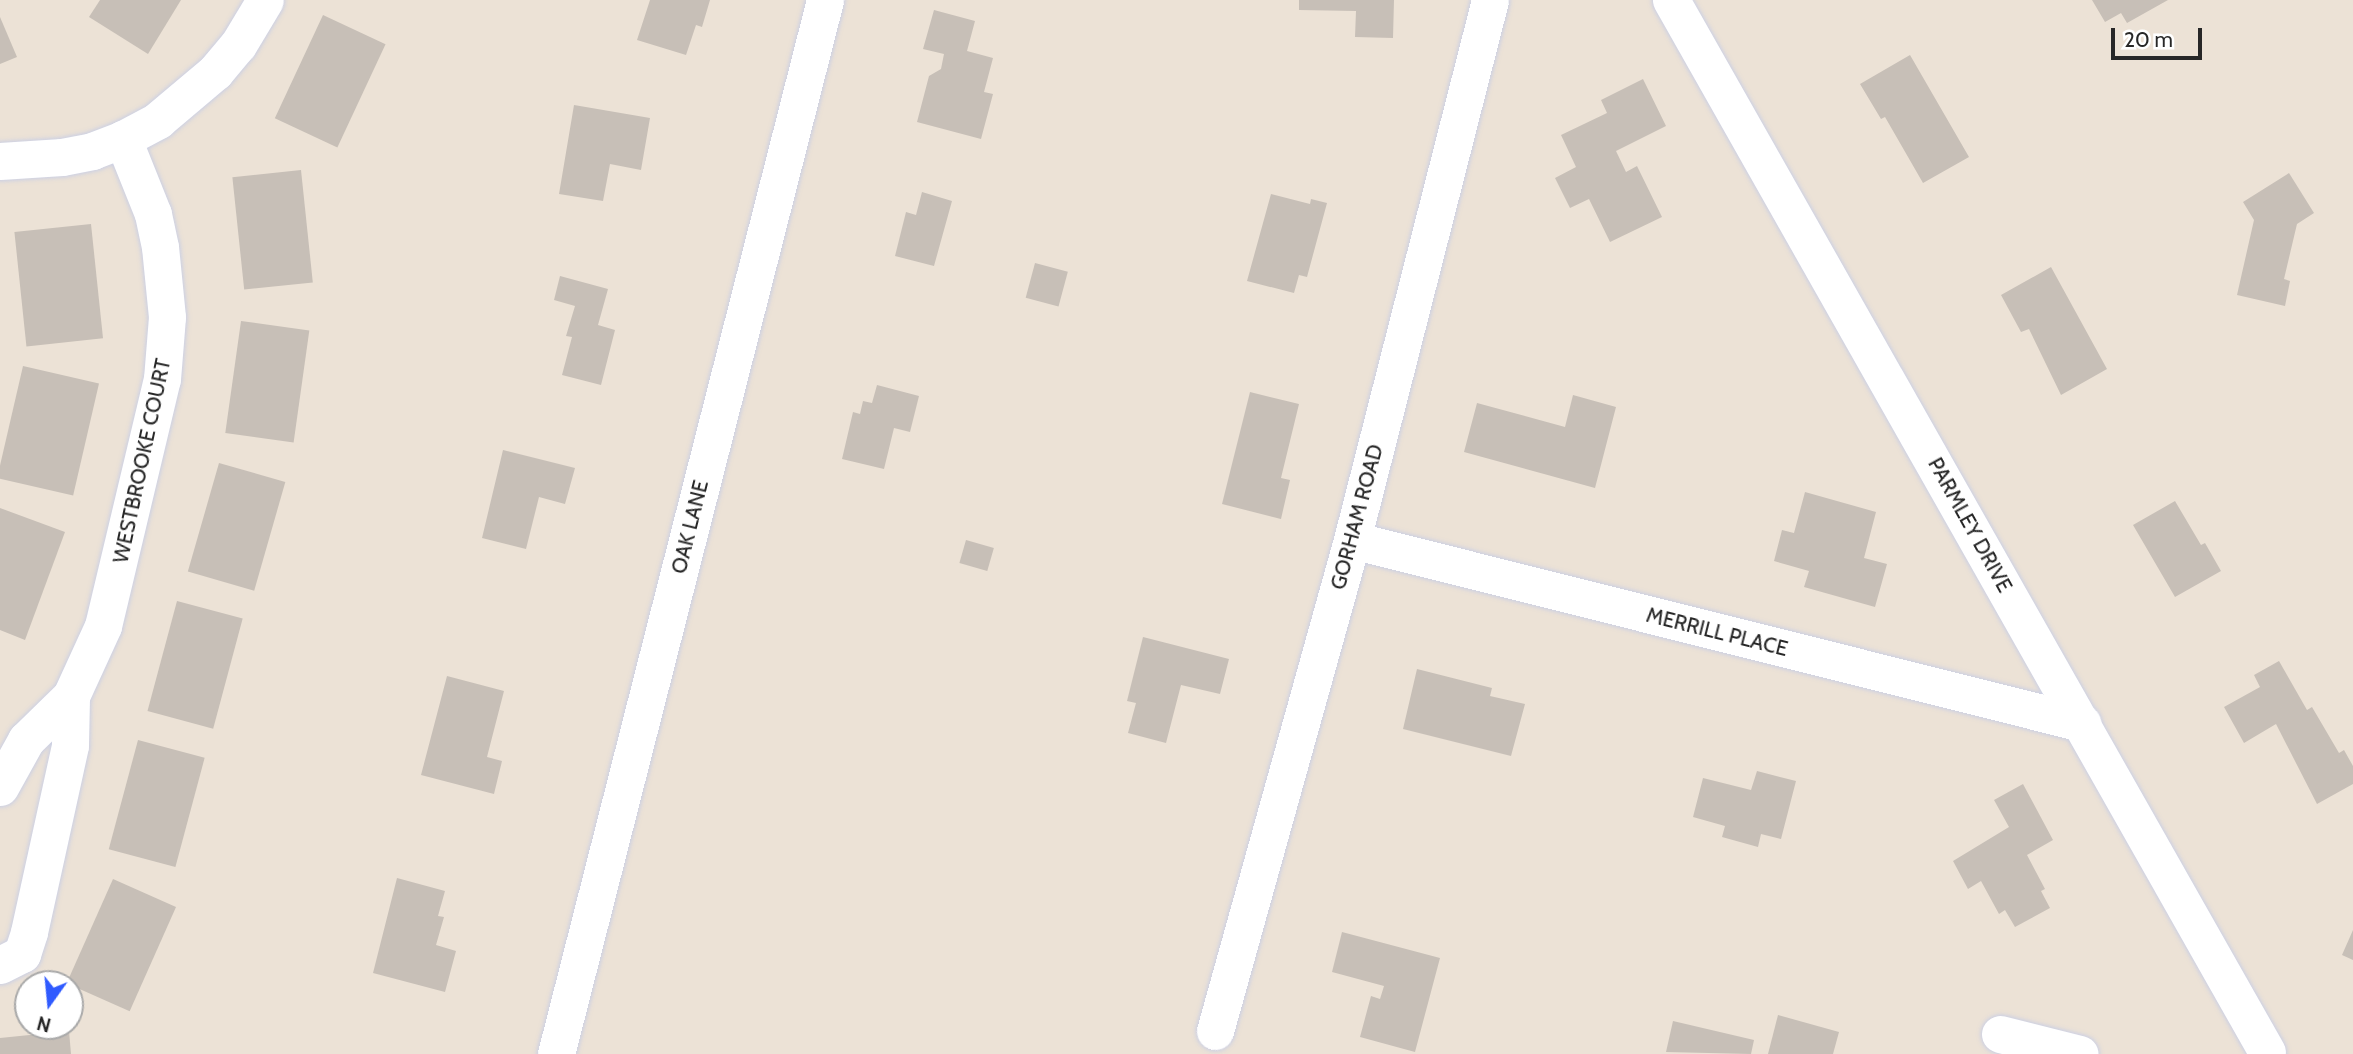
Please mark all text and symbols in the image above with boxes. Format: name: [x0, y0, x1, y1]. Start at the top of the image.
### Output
scale bar: [2115, 14, 2206, 58]
text: 20 m: [2124, 27, 2173, 52]
street label: WESTBROOKE COURT: [108, 356, 176, 566]
street label: GORHAM ROAD: [1326, 442, 1388, 592]
street label: PARMLEY DRIVE: [1923, 453, 2017, 597]
street label: OAK LANE: [666, 478, 714, 576]
street label: MERRILL PLACE: [1644, 602, 1790, 662]
north arrow: [14, 970, 84, 1040]
text: N: [34, 1011, 53, 1037]

